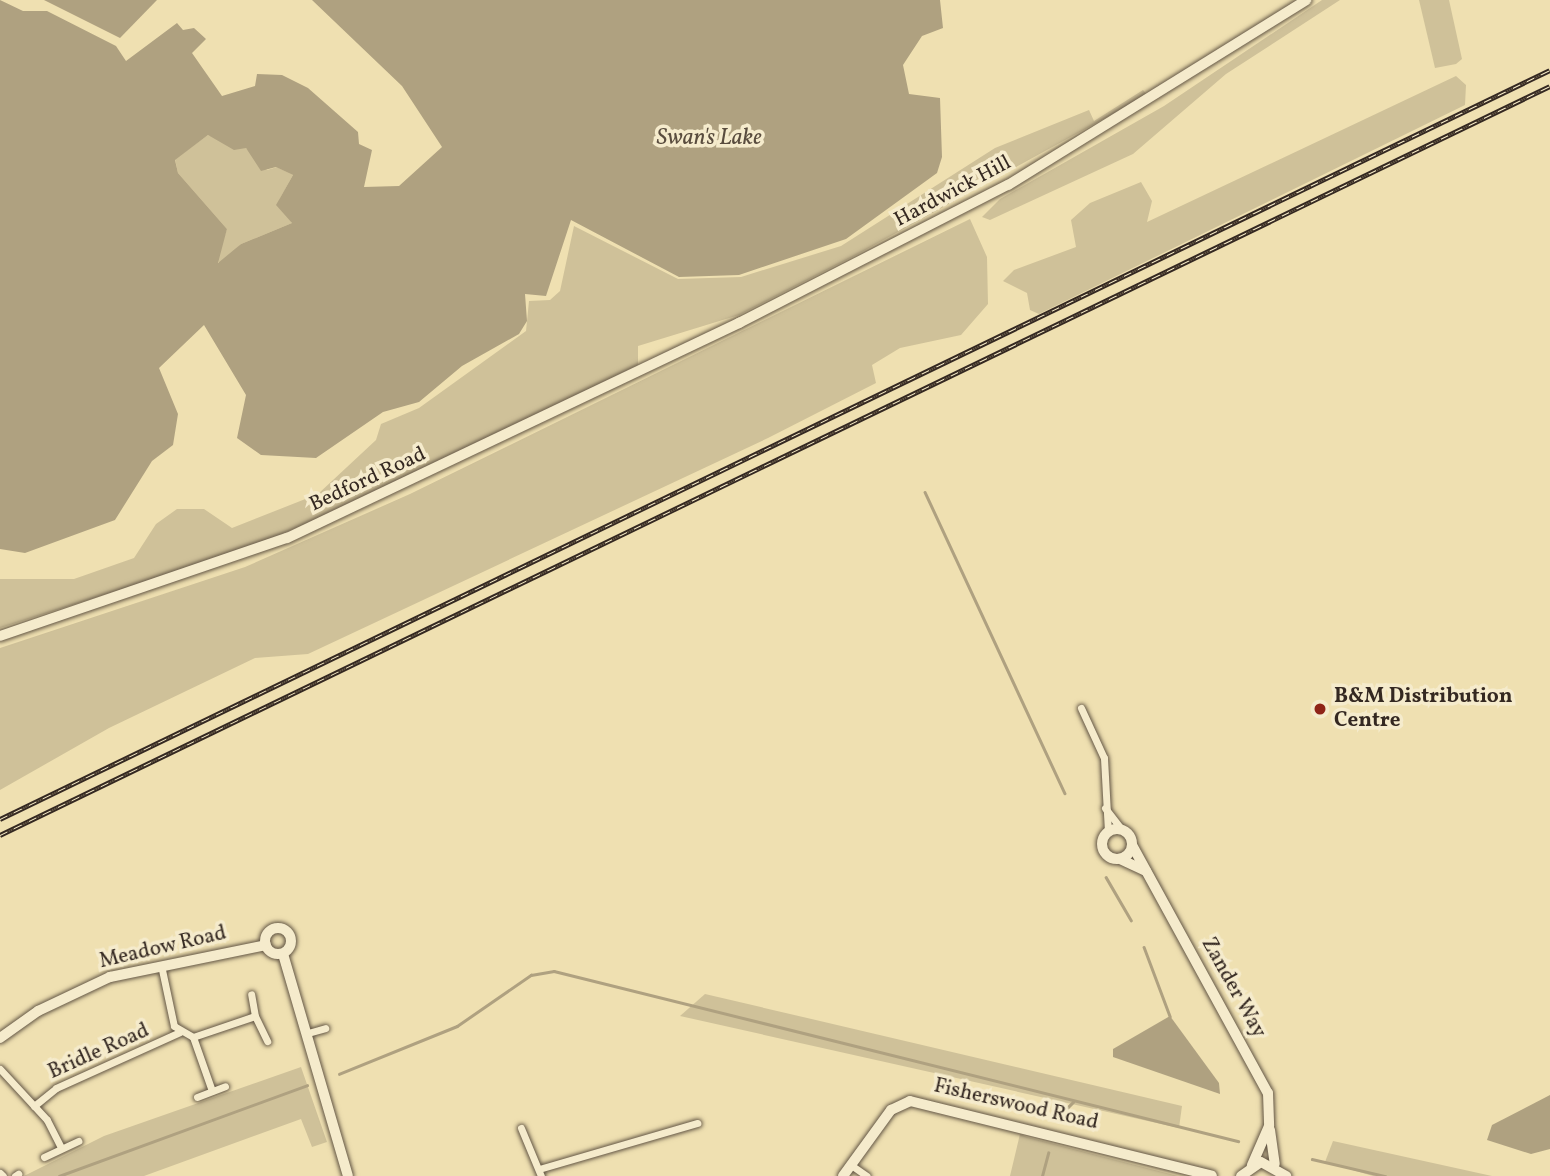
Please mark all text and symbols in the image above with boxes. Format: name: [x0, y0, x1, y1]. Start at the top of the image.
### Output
water label: Swan's Lake: [656, 124, 762, 152]
street label: Hardwick Hill: [890, 151, 1016, 233]
street label: Bedford Road: [306, 442, 430, 518]
place label: B&M Distribution Centre: [1334, 684, 1513, 734]
marker: B&M Distribution Centre: [1312, 701, 1328, 717]
street label: Meadow Road: [97, 921, 229, 975]
street label: Zander Way: [1195, 933, 1271, 1043]
street label: Bridle Road: [45, 1019, 153, 1085]
street label: Fisherswood Road: [931, 1074, 1101, 1136]

